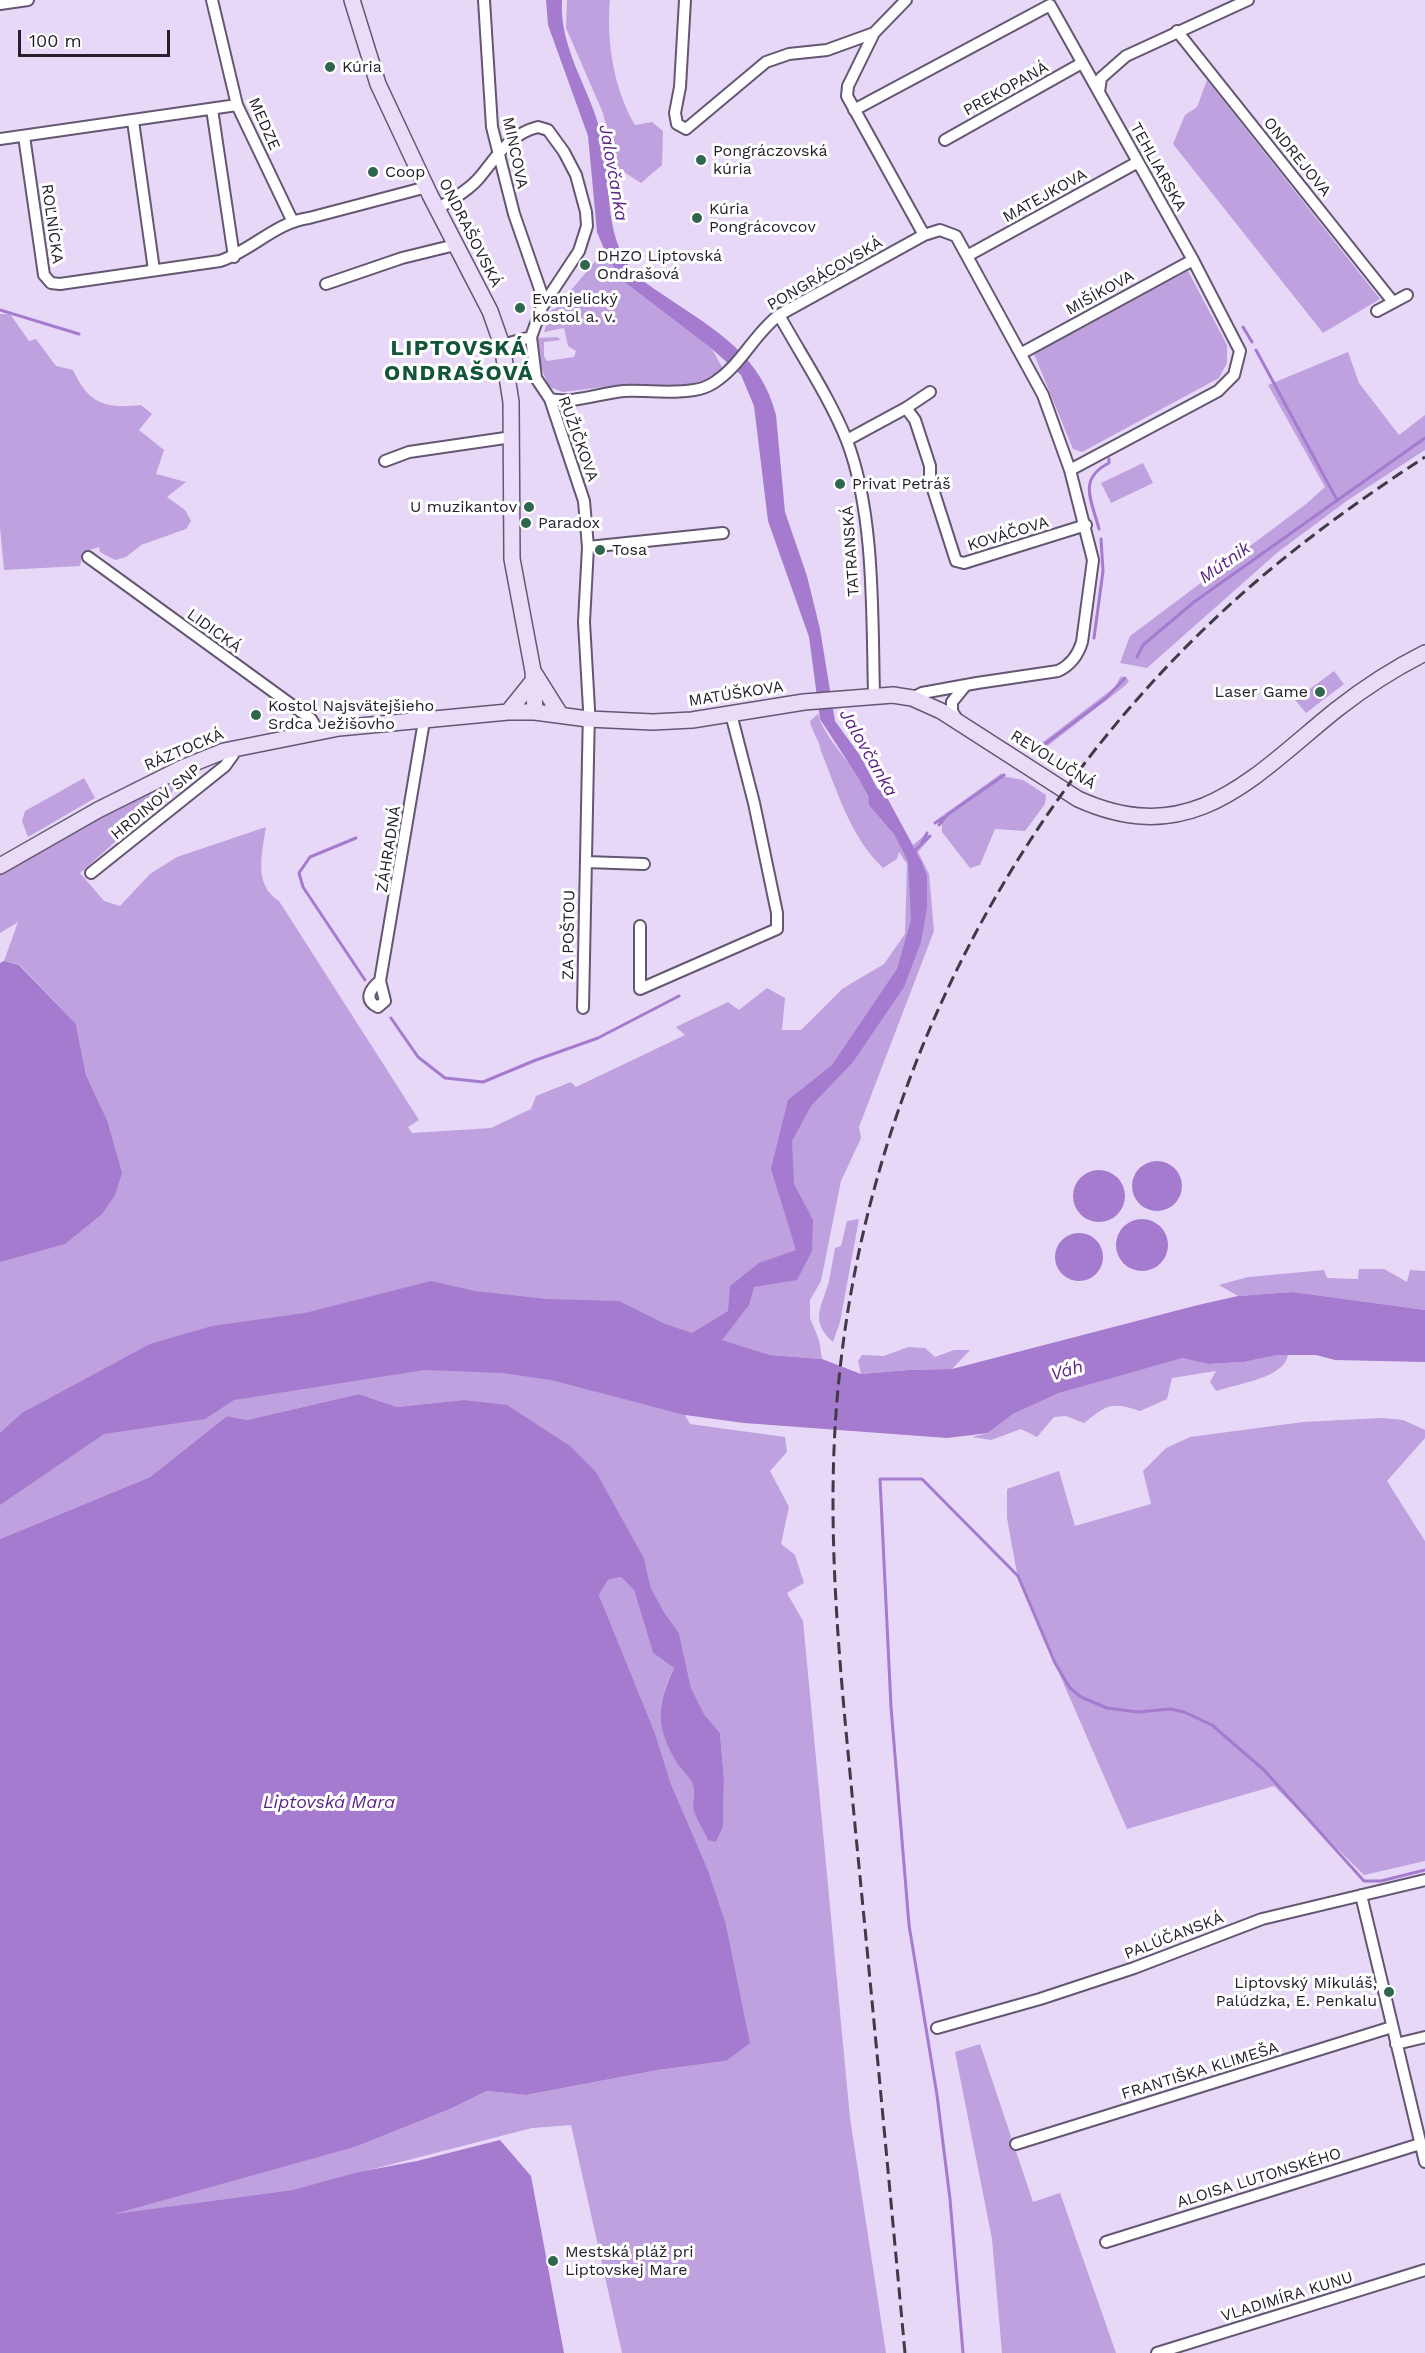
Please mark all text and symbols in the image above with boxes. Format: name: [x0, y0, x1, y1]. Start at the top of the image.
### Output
scale bar: [21, 18, 172, 56]
text: 100 m: [29, 30, 82, 51]
place label: Kúria: [342, 57, 382, 77]
street label: PREKOPANÁ: [960, 58, 1052, 120]
marker: Kúria: [323, 60, 337, 74]
street label: MEDZE: [244, 95, 284, 153]
street label: ONDREJOVA: [1259, 113, 1335, 201]
street label: MINCOVA: [498, 115, 532, 191]
street label: TEHLIARSKA: [1126, 119, 1190, 215]
water label: Jalovčanka: [594, 123, 632, 223]
place label: Pongráczovská kúria: [713, 141, 827, 179]
marker: Pongráczovská kúria: [694, 153, 708, 167]
place label: Coop: [385, 162, 425, 182]
marker: Coop: [366, 165, 380, 179]
street label: MATEJKOVA: [1000, 165, 1090, 227]
street label: ONDRAŠOVSKÁ: [434, 175, 506, 291]
street label: ROĽNÍCKA: [37, 183, 67, 265]
place label: Kúria Pongrácovcov: [709, 199, 816, 237]
marker: Kúria Pongrácovcov: [690, 211, 704, 225]
street label: PONGRÁCOVSKÁ: [764, 233, 886, 315]
place label: DHZO Liptovská Ondrašová: [597, 246, 722, 284]
marker: DHZO Liptovská Ondrašová: [578, 258, 592, 272]
street label: MIŠÍKOVA: [1063, 266, 1137, 320]
place label: Evanjelický kostol a. v.: [532, 289, 618, 327]
marker: Evanjelický kostol a. v.: [513, 301, 527, 315]
district label: LIPTOVSKÁ ONDRAŠOVÁ: [384, 336, 534, 388]
street label: RUŽIČKOVA: [554, 394, 602, 484]
place label: Privat Petráš: [852, 474, 951, 494]
marker: Privat Petráš: [833, 477, 847, 491]
place label: U muzikantov: [410, 497, 517, 517]
marker: U muzikantov: [522, 500, 536, 514]
street label: TATRANSKÁ: [838, 505, 864, 597]
place label: Paradox: [538, 513, 600, 533]
street label: KOVÁČOVA: [965, 513, 1051, 555]
marker: Paradox: [519, 516, 533, 530]
water label: Mútnik: [1195, 537, 1255, 589]
place label: Tosa: [612, 540, 647, 560]
marker: Tosa: [593, 543, 607, 557]
street label: LIDICKÁ: [183, 605, 245, 657]
street label: MATÚŠKOVA: [687, 677, 785, 711]
place label: Laser Game: [1215, 682, 1308, 702]
marker: Laser Game: [1313, 685, 1327, 699]
place label: Kostol Najsvätejšieho Srdca Ježišovho: [268, 696, 434, 734]
water label: Jalovčanka: [834, 705, 902, 801]
marker: Kostol Najsvätejšieho Srdca Ježišovho: [249, 708, 263, 722]
street label: RÁZTOCKÁ: [141, 725, 227, 775]
street label: REVOLUČNÁ: [1007, 726, 1099, 794]
street label: HRDINOV SNP: [107, 760, 205, 844]
street label: ZÁHRADNÁ: [373, 804, 405, 894]
street label: ZA POŠTOU: [559, 890, 579, 980]
water label: Váh: [1048, 1356, 1086, 1386]
water label: Liptovská Mara: [263, 1792, 395, 1814]
street label: PALÚČANSKÁ: [1122, 1908, 1226, 1964]
place label: Liptovský Mikuláš, Palúdzka, E. Penkalu: [1216, 1973, 1377, 2011]
marker: Liptovský Mikuláš, Palúdzka, E. Penkalu: [1382, 1985, 1396, 1999]
street label: FRANTIŠKA KLIMEŠA: [1119, 2038, 1281, 2104]
street label: ALOISA LUTONSKÉHO: [1174, 2144, 1344, 2212]
place label: Mestská pláž pri Liptovskej Mare: [565, 2242, 694, 2280]
marker: Mestská pláž pri Liptovskej Mare: [546, 2254, 560, 2268]
street label: VLADIMÍRA KUNU: [1219, 2268, 1355, 2326]

